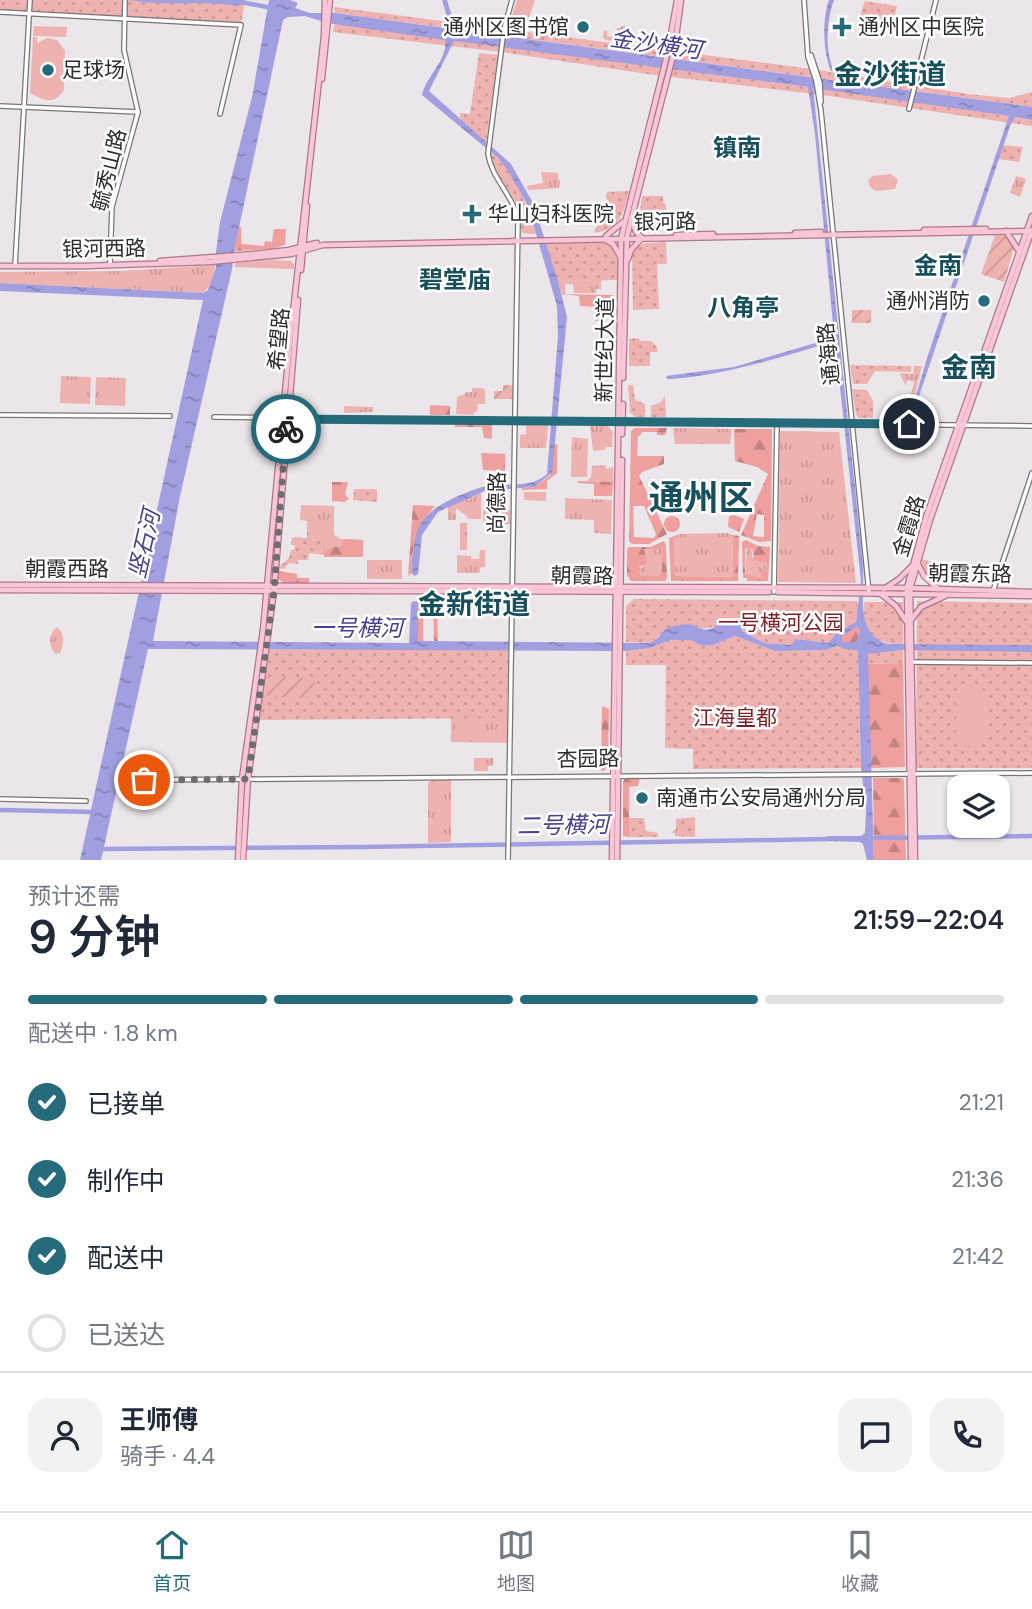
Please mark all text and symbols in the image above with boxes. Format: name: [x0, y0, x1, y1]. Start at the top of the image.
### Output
place label: 通州区图书馆: [443, 13, 569, 41]
place label: 通州区中医院: [858, 13, 984, 41]
marker: 通州区中医院: [832, 17, 852, 37]
marker: 通州区图书馆: [575, 19, 591, 35]
water label: 金沙横河: [608, 23, 708, 66]
place label: 足球场: [62, 56, 125, 84]
district label: 金沙街道: [834, 56, 946, 93]
marker: 足球场: [40, 62, 56, 78]
street label: 毓秀山路: [85, 126, 133, 214]
district label: 镇南: [713, 132, 761, 163]
place label: 华山妇科医院: [488, 200, 614, 228]
marker: 华山妇科医院: [462, 204, 482, 224]
street label: 银河路: [633, 207, 697, 237]
street label: 银河西路: [62, 234, 146, 264]
district label: 金南: [914, 250, 962, 281]
district label: 碧堂庙: [419, 264, 491, 295]
place label: 通州消防: [886, 287, 970, 315]
district label: 八角亭: [707, 292, 779, 323]
marker: 通州消防: [976, 293, 992, 309]
street label: 新世纪大道: [590, 297, 620, 403]
street label: 希望路: [262, 306, 296, 372]
street label: 通海路: [812, 321, 846, 387]
district label: 金南: [941, 349, 997, 386]
courier: [251, 394, 321, 464]
pin: [879, 394, 939, 454]
icon: home: [890, 405, 928, 443]
icon: bike: [267, 410, 305, 448]
street label: 尚德路: [482, 471, 512, 535]
district label: 通州区: [648, 475, 754, 521]
street label: 金霞路: [886, 492, 932, 560]
water label: 竖石河: [122, 503, 167, 581]
street label: 朝霞西路: [25, 555, 109, 583]
street label: 朝霞东路: [928, 559, 1012, 589]
street label: 朝霞路: [550, 561, 614, 591]
district label: 金新街道: [418, 586, 530, 623]
park label: 一号横河公园: [718, 609, 844, 637]
water label: 一号横河: [311, 613, 407, 643]
park label: 江海皇都: [693, 704, 777, 732]
street label: 杏园路: [556, 744, 620, 774]
pin: [114, 750, 174, 810]
icon: bag: [125, 761, 163, 799]
map controls: [947, 775, 1010, 838]
button: layers: [947, 775, 1010, 838]
place label: 南通市公安局通州分局: [656, 784, 866, 812]
marker: 南通市公安局通州分局: [634, 790, 650, 806]
water label: 二号横河: [517, 809, 613, 841]
text: 预计还需: [28, 881, 120, 911]
text: 21:59–22:04: [853, 903, 1004, 937]
text: 9 分钟: [28, 907, 160, 967]
text: 配送中 · 1.8 km: [28, 1018, 178, 1048]
icon: check: [28, 1083, 66, 1121]
text: 已接单: [87, 1087, 165, 1121]
text: 21:21: [959, 1087, 1004, 1117]
icon: check: [28, 1160, 66, 1198]
text: 制作中: [87, 1164, 165, 1198]
text: 21:36: [951, 1164, 1004, 1194]
icon: check: [28, 1237, 66, 1275]
text: 配送中: [87, 1241, 165, 1275]
text: 21:42: [952, 1241, 1004, 1271]
text: 已送达: [87, 1318, 165, 1352]
button: person: [28, 1398, 102, 1472]
button: chat: [838, 1398, 912, 1472]
button: phone: [930, 1398, 1004, 1472]
text: 王师傅: [120, 1403, 198, 1437]
text: 骑手 · 4.4: [120, 1441, 215, 1471]
tab: 首页: [153, 1526, 191, 1596]
tab: 地图: [497, 1526, 535, 1596]
tab: 收藏: [841, 1526, 879, 1596]

